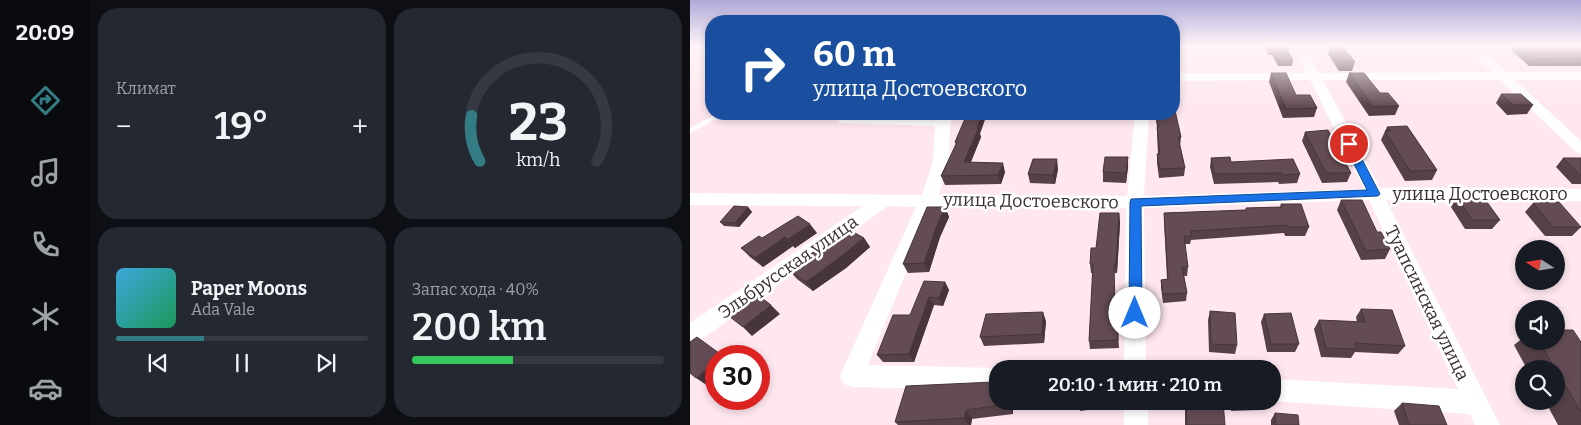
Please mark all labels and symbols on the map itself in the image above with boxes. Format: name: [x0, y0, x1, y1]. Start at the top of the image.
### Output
pin: [1328, 123, 1370, 165]
street label: улица Достоевского: [1391, 183, 1568, 205]
street label: улица Достоевского: [942, 188, 1119, 214]
street label: Эльбрусская улица: [714, 210, 862, 323]
street label: Туапсинская улица: [1380, 222, 1474, 384]
north arrow: [1515, 240, 1565, 290]
position arrow: [1108, 286, 1160, 338]
speed limit sign: 30: [705, 345, 770, 410]

